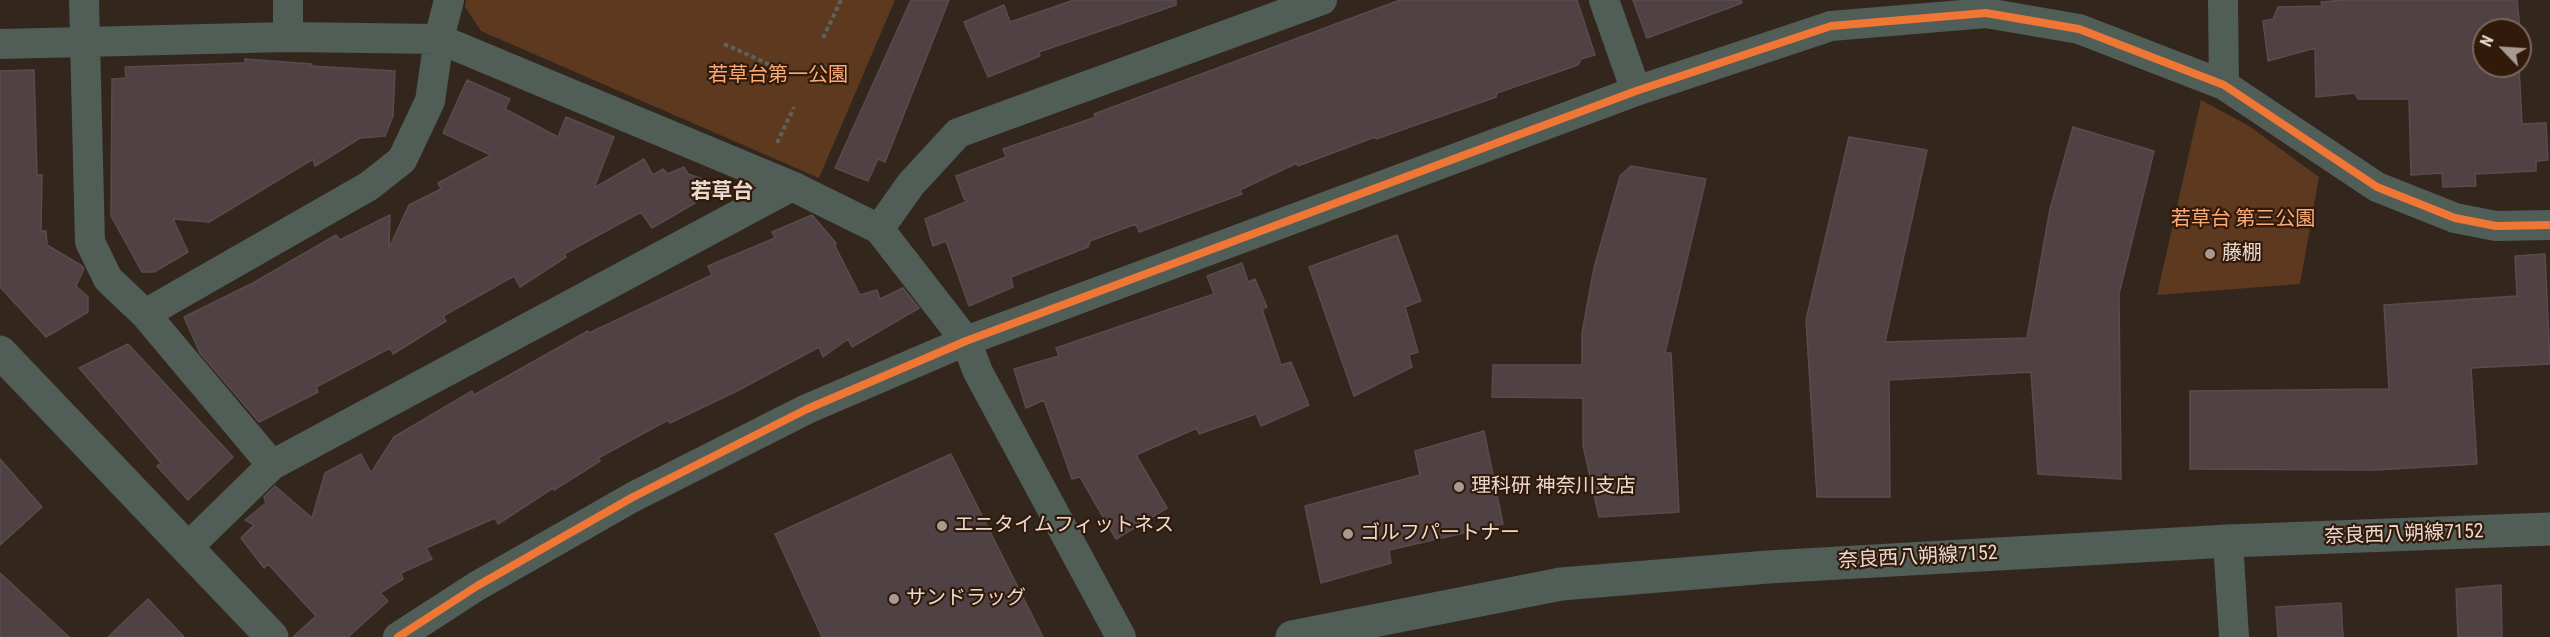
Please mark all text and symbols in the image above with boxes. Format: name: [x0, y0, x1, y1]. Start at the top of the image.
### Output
north arrow: [2472, 18, 2532, 78]
text: N: [2476, 33, 2498, 49]
park label: 若草台第一公園: [708, 64, 848, 88]
district label: 若草台: [691, 180, 753, 206]
park label: 若草台 第三公園: [2171, 208, 2315, 232]
place label: 藤棚: [2222, 242, 2262, 266]
marker: 藤棚: [2203, 247, 2217, 261]
place label: 理科研 神奈川支店: [1471, 475, 1636, 499]
marker: 理科研 神奈川支店: [1452, 480, 1466, 494]
place label: エニタイムフィットネス: [954, 514, 1174, 538]
marker: エニタイムフィットネス: [935, 519, 949, 533]
street label: 奈良西八朔線7152: [2324, 520, 2484, 550]
place label: ゴルフパートナー: [1360, 522, 1520, 546]
marker: ゴルフパートナー: [1341, 527, 1355, 541]
street label: 奈良西八朔線7152: [1838, 542, 1998, 574]
place label: サンドラッグ: [906, 587, 1026, 611]
marker: サンドラッグ: [887, 592, 901, 606]

